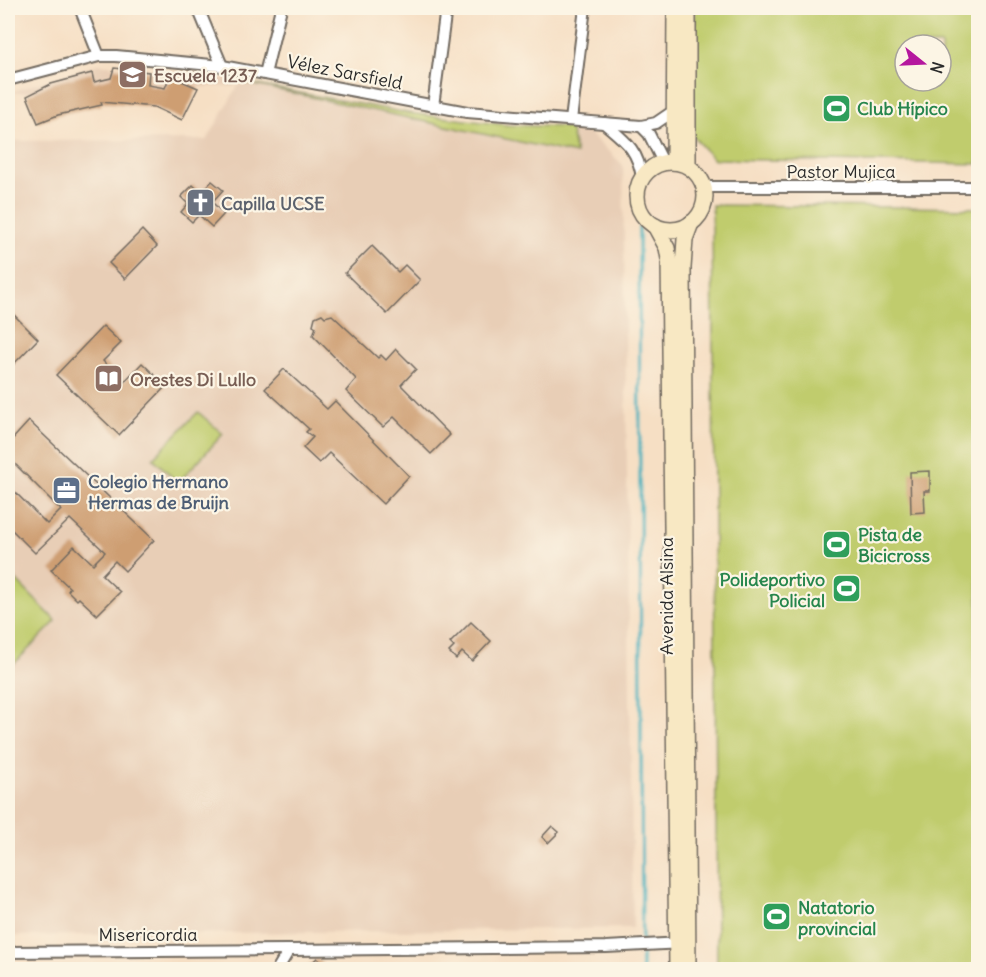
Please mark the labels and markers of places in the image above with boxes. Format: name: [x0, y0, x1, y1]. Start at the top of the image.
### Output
school or university icon: Escuela 1237: [117, 59, 149, 91]
place label: Escuela 1237: [154, 64, 257, 87]
sports icon: Club Hípico: [820, 92, 852, 124]
place label: Club Hípico: [857, 97, 948, 120]
church icon: Capilla UCSE: [184, 187, 216, 219]
place label: Capilla UCSE: [221, 192, 325, 215]
library icon: Orestes Di Lullo: [93, 363, 125, 395]
place label: Orestes Di Lullo: [130, 368, 256, 391]
place label: Colegio Hermano Hermas de Bruijn: [88, 470, 230, 514]
office icon: Colegio Hermano Hermas de Bruijn: [51, 475, 83, 507]
place label: Pista de Bicicross: [858, 523, 930, 567]
sports icon: Pista de Bicicross: [821, 528, 853, 560]
place label: Polideportivo Policial: [720, 568, 825, 612]
sports icon: Polideportivo Policial: [830, 573, 862, 605]
place label: Natatorio provincial: [798, 896, 876, 940]
sports icon: Natatorio provincial: [761, 901, 793, 933]

